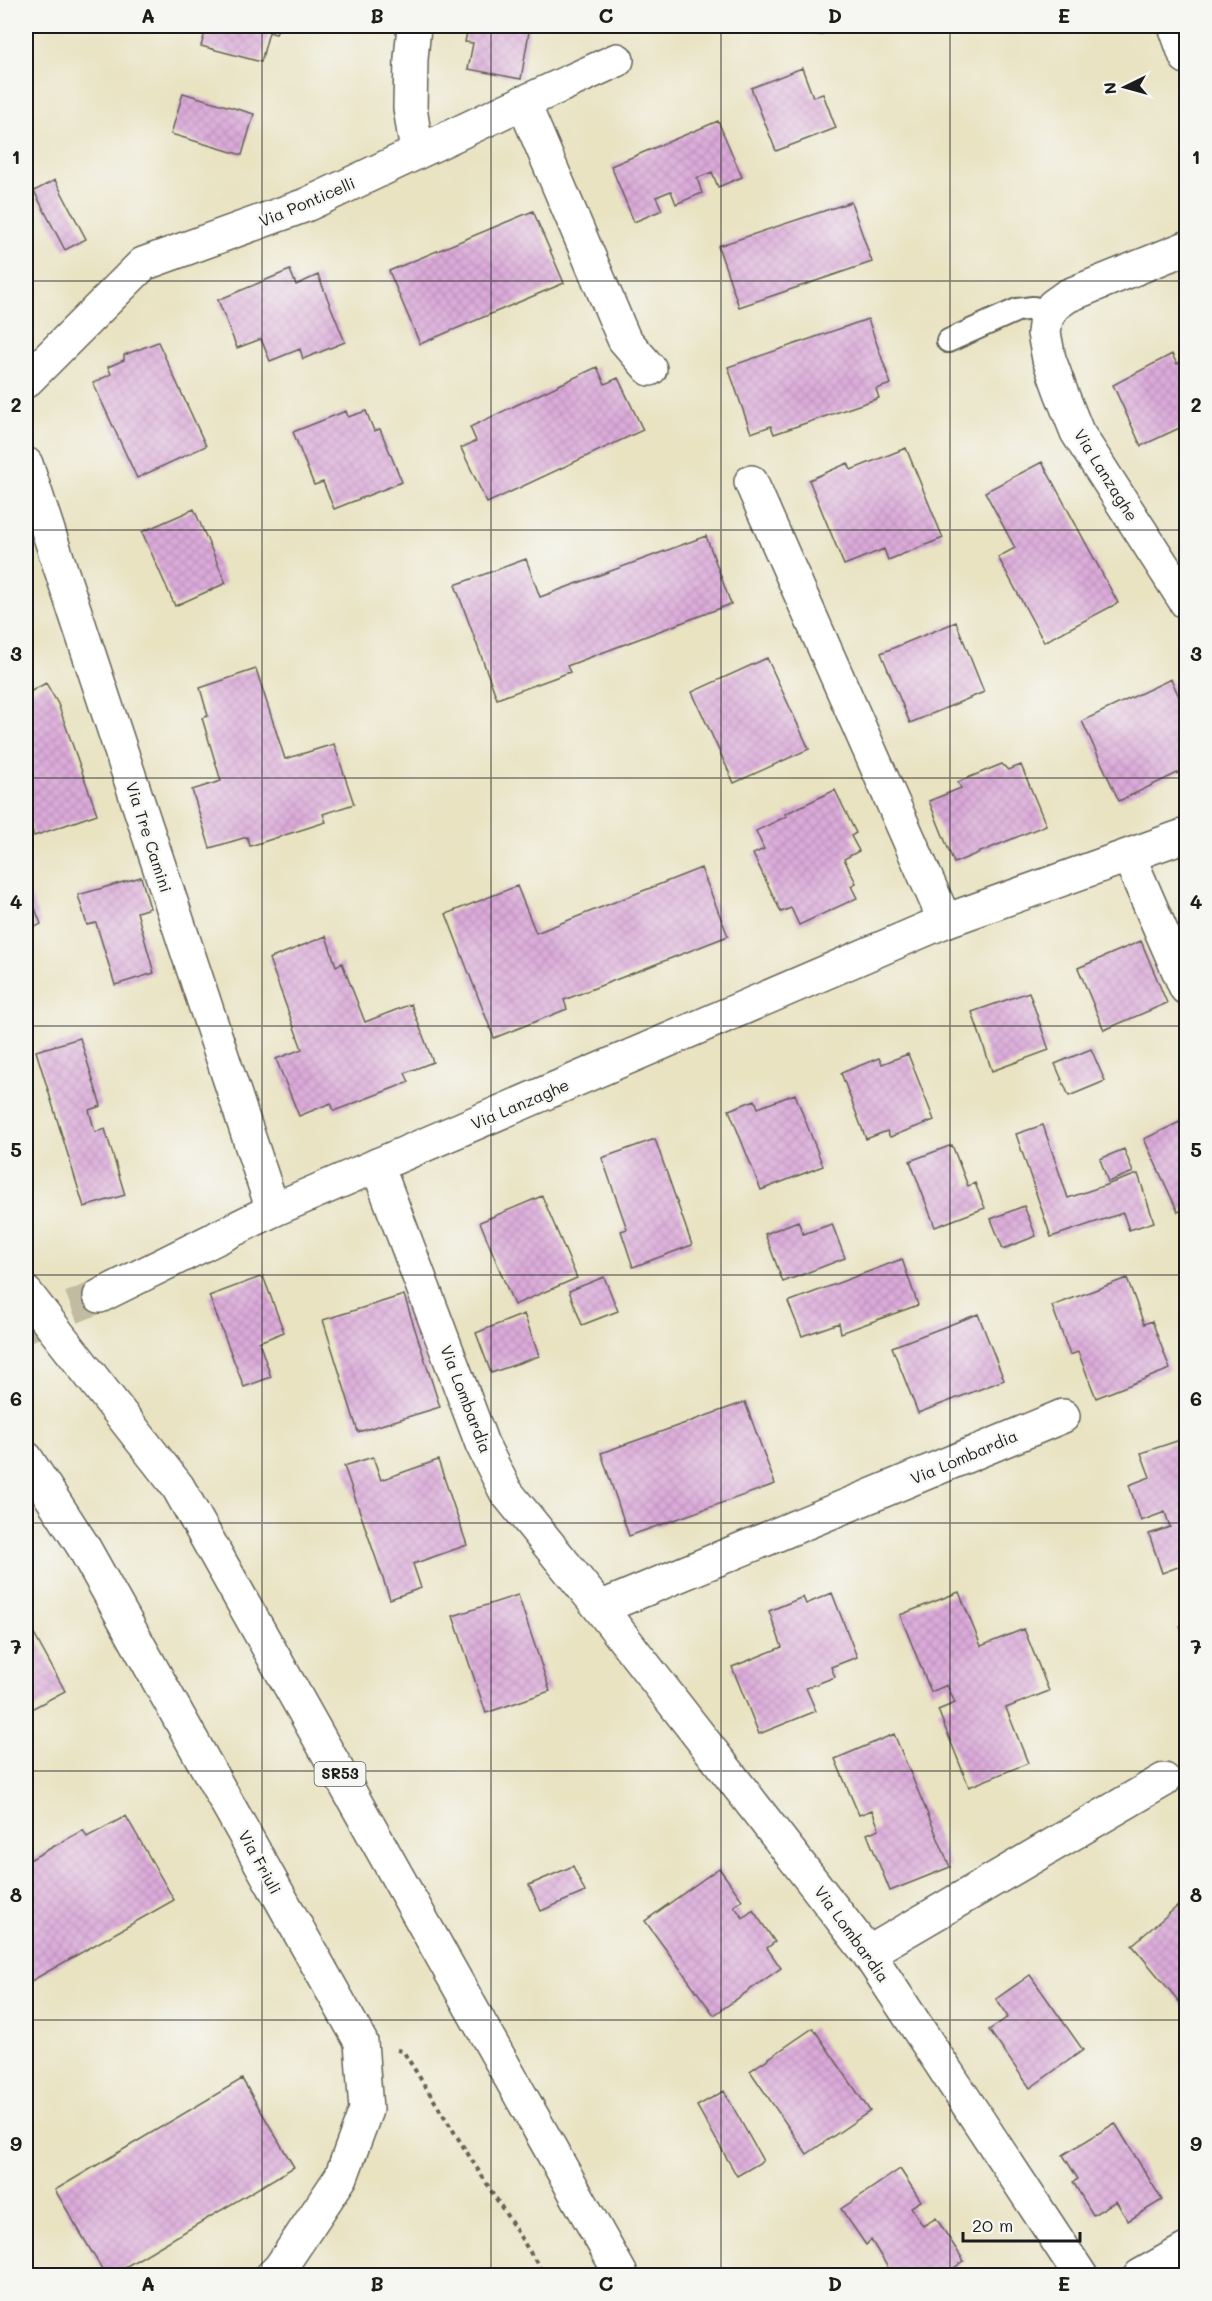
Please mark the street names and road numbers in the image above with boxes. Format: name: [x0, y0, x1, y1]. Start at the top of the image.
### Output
street label: Via Ponticelli: [255, 172, 358, 231]
street label: Via Lanzaghe: [1070, 425, 1143, 525]
street label: Via Tre Camini: [122, 779, 177, 895]
street label: Via Lanzaghe: [468, 1073, 572, 1134]
street label: Via Lombardia: [436, 1342, 497, 1456]
street label: Via Lombardia: [907, 1425, 1020, 1489]
road number: SR53: [314, 1762, 366, 1786]
street label: Via Friuli: [234, 1826, 287, 1897]
street label: Via Lombardia: [810, 1881, 894, 1986]

